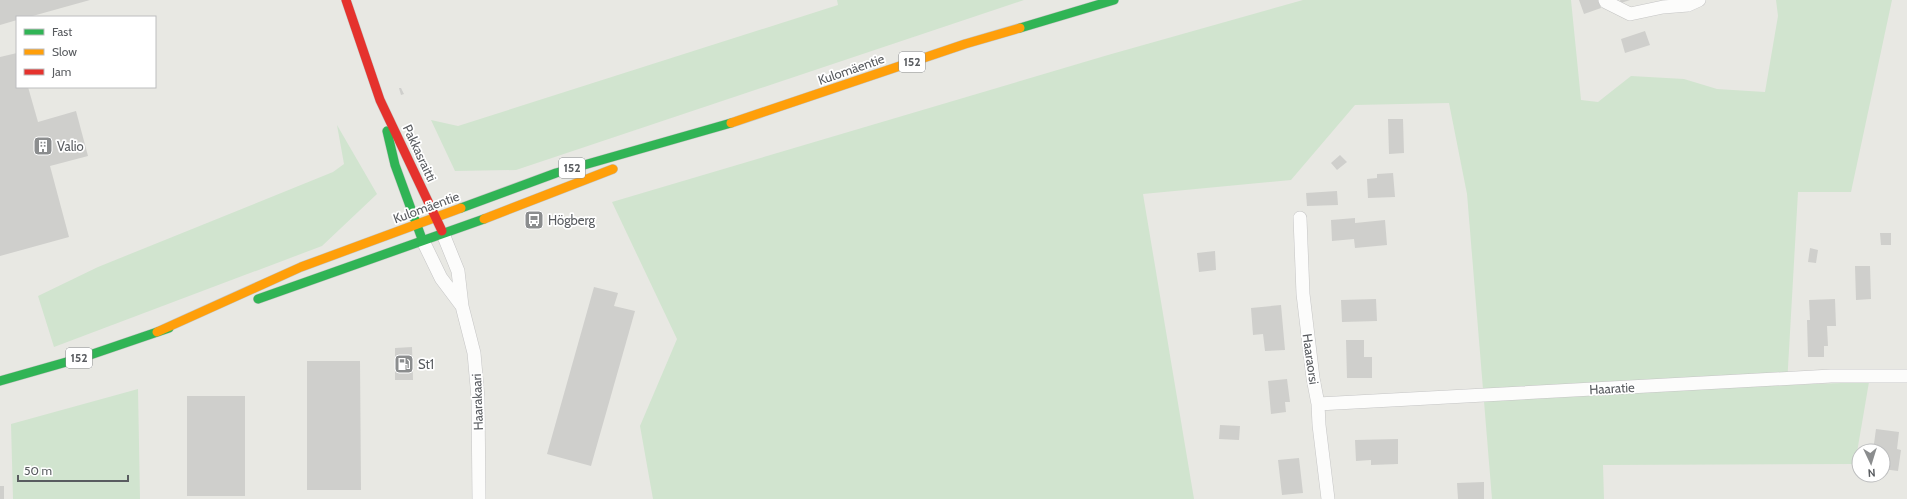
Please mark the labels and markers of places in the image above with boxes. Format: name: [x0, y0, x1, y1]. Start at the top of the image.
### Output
building icon: Valio: [32, 135, 54, 157]
place label: Valio: [57, 138, 84, 154]
bus stop icon: Högberg: [523, 209, 545, 231]
place label: Högberg: [548, 212, 596, 228]
fuel station icon: St1: [393, 353, 415, 375]
place label: St1: [418, 356, 434, 372]

